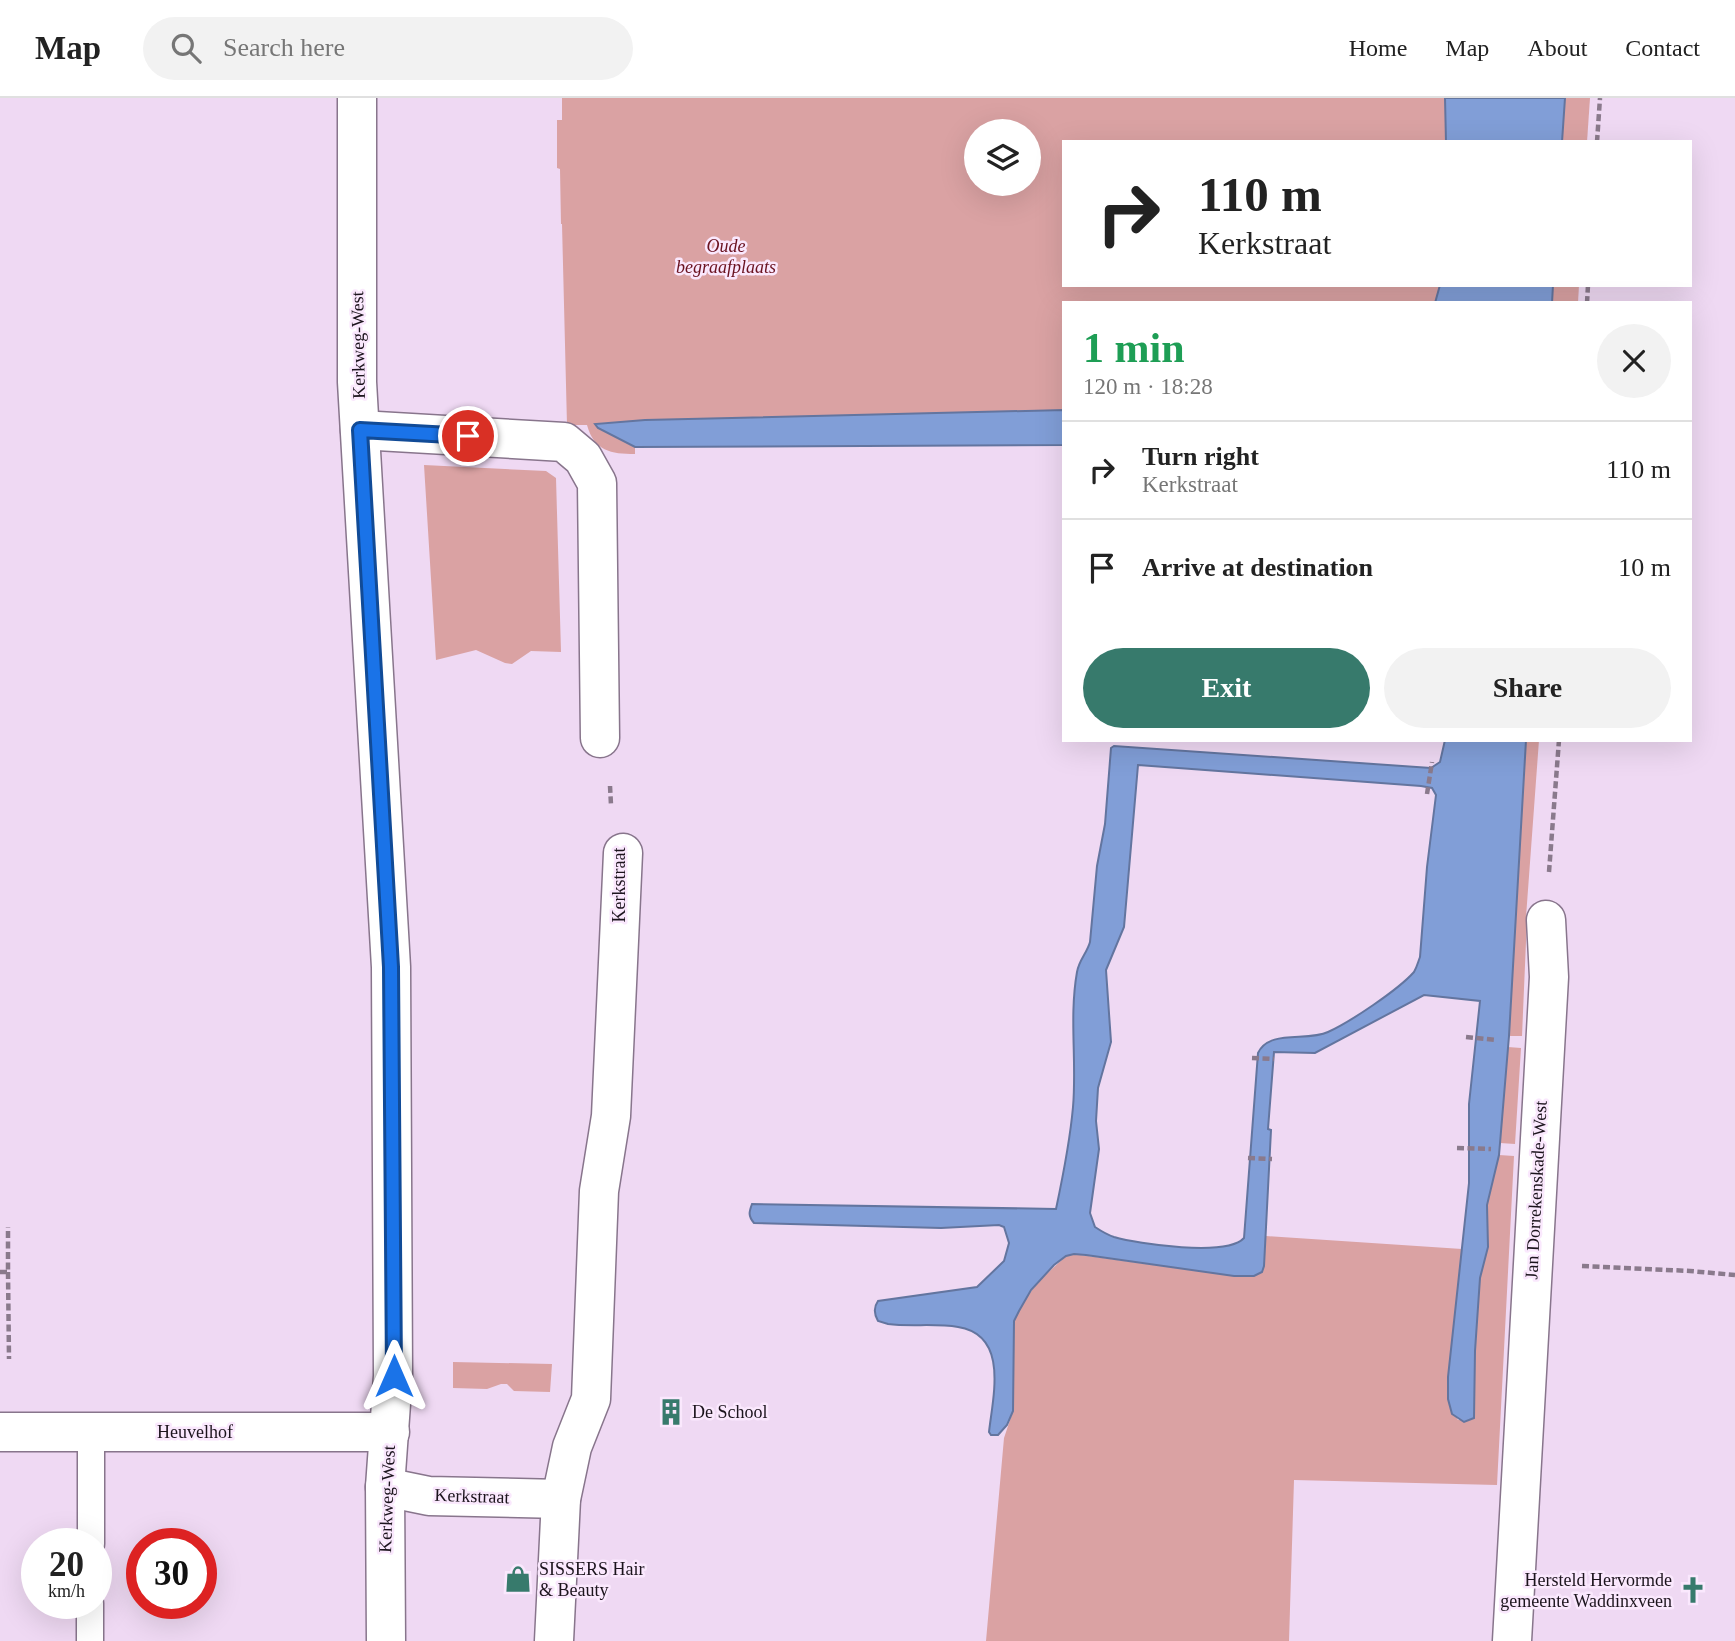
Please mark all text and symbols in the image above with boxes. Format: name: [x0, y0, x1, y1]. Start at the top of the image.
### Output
search box: [143, 17, 633, 80]
icon: search: [167, 29, 205, 67]
text: Map: [35, 30, 101, 66]
text: Search here: [223, 33, 345, 62]
text: Home: [1349, 35, 1407, 61]
text: Map: [1445, 35, 1489, 61]
text: About: [1527, 35, 1587, 61]
text: Contact: [1625, 35, 1700, 61]
map controls: [964, 119, 1041, 196]
button: layers: [964, 119, 1041, 196]
text: 110 m: [1198, 167, 1322, 222]
icon: right: [1083, 168, 1174, 259]
text: Kerkstraat: [1198, 225, 1331, 261]
park label: Oude begraafplaats: [676, 236, 776, 277]
street label: Kerkweg-West: [347, 291, 369, 399]
button: close: [1597, 324, 1671, 398]
text: 1 min: [1083, 325, 1185, 371]
text: 120 m · 18:28: [1083, 374, 1213, 399]
pin: [438, 406, 498, 466]
icon: arrive: [449, 417, 487, 455]
text: Turn right: [1142, 442, 1259, 471]
icon: right: [1083, 451, 1121, 489]
text: 110 m: [1606, 455, 1671, 484]
text: Kerkstraat: [1142, 472, 1238, 497]
icon: arrive: [1083, 549, 1121, 587]
text: Arrive at destination: [1142, 553, 1373, 582]
text: 10 m: [1618, 553, 1671, 582]
button: Exit: [1083, 648, 1370, 728]
button: Share: [1384, 648, 1671, 728]
street label: Kerkstraat: [609, 848, 629, 922]
street label: Jan Dorrekenskade-West: [1521, 1100, 1551, 1280]
position arrow: [357, 1339, 431, 1413]
building icon: De School: [656, 1397, 686, 1427]
place label: De School: [692, 1402, 768, 1422]
street label: Heuvelhof: [157, 1422, 233, 1442]
street label: Kerkweg-West: [375, 1445, 399, 1553]
street label: Kerkstraat: [434, 1485, 510, 1507]
speed limit sign: 30: [126, 1528, 217, 1619]
text: 20: [49, 1545, 84, 1584]
place label: SISSERS Hair & Beauty: [539, 1559, 645, 1600]
shop icon: SISSERS Hair & Beauty: [503, 1564, 533, 1594]
place label: Hersteld Hervormde gemeente Waddinxveen: [1500, 1570, 1672, 1611]
church icon: Hersteld Hervormde gemeente Waddinxveen: [1678, 1575, 1708, 1605]
text: km/h: [48, 1581, 85, 1601]

